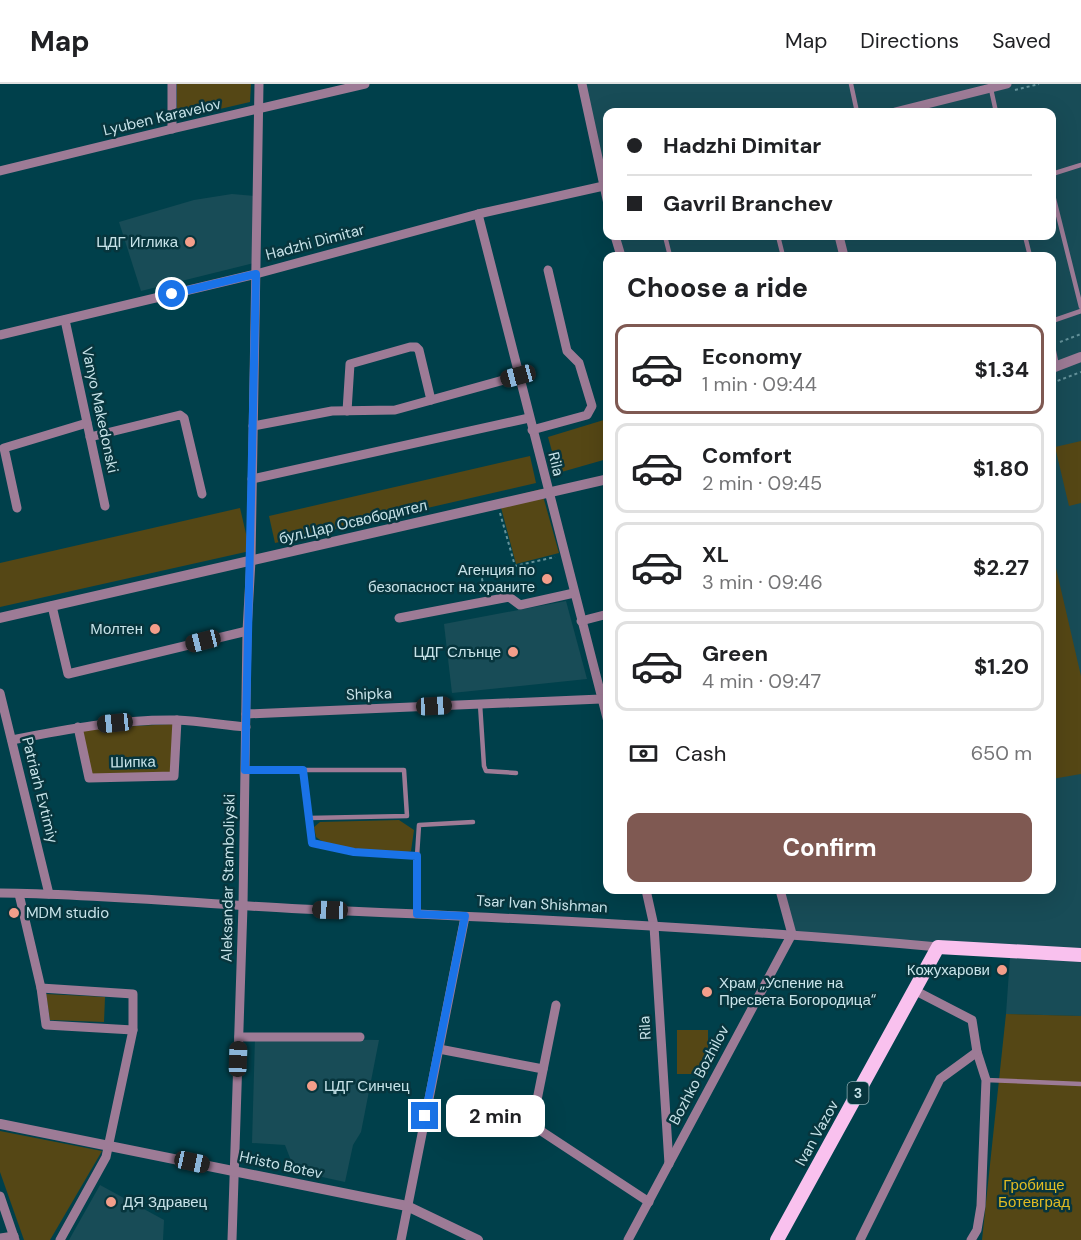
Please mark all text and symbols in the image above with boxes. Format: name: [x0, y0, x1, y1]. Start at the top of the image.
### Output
text: Map: [30, 23, 90, 60]
text: Map: [785, 27, 827, 55]
text: Directions: [860, 27, 959, 55]
text: Saved: [992, 27, 1051, 55]
street label: Lyuben Karavelov: [101, 94, 223, 140]
text: Hadzhi Dimitar: [663, 131, 821, 160]
text: Gavril Branchev: [663, 189, 833, 218]
street label: Hadzhi Dimitar: [263, 219, 367, 265]
place label: ЦДГ Иглика: [96, 232, 179, 252]
marker: ЦДГ Иглика: [183, 235, 197, 249]
text: Choose a ride: [627, 270, 808, 305]
route start: [158, 280, 185, 307]
icon: car: [630, 342, 684, 396]
text: Economy: [702, 342, 802, 371]
street label: Vanyo Makedonski: [77, 345, 123, 475]
text: $1.34: [975, 355, 1029, 384]
car: [498, 363, 538, 389]
text: 1 min · 09:44: [702, 371, 817, 397]
icon: car: [630, 441, 684, 495]
text: Comfort: [702, 441, 792, 470]
street label: Rila: [543, 450, 569, 478]
text: $1.80: [973, 454, 1029, 483]
text: 2 min · 09:45: [702, 470, 822, 496]
street label: бул.Цар Освободител: [277, 495, 429, 549]
icon: car: [630, 540, 684, 594]
text: XL: [702, 540, 729, 569]
text: $2.27: [973, 553, 1029, 582]
place label: Агенция по безопасност на храните: [368, 560, 535, 597]
text: 3 min · 09:46: [702, 569, 823, 595]
marker: Агенция по безопасност на храните: [540, 572, 554, 586]
place label: Молтен: [90, 619, 143, 639]
marker: Молтен: [148, 622, 162, 636]
car: [183, 628, 223, 654]
icon: car: [630, 639, 684, 693]
text: Green: [702, 639, 768, 668]
place label: ЦДГ Слънце: [414, 642, 501, 662]
marker: ЦДГ Слънце: [506, 645, 520, 659]
text: $1.20: [974, 652, 1029, 681]
text: 4 min · 09:47: [702, 668, 821, 694]
street label: Shipka: [346, 683, 392, 705]
car: [416, 696, 452, 716]
car: [96, 712, 134, 734]
street label: Patriarh Evtimiy: [17, 735, 63, 846]
icon: cash: [627, 737, 660, 770]
text: Cash: [675, 739, 726, 768]
text: 650 m: [971, 740, 1032, 766]
street label: Шипка: [110, 752, 157, 772]
street label: Aleksandar Stamboliyski: [217, 794, 239, 962]
button: Confirm: [627, 813, 1032, 882]
street label: Tsar Ivan Shishman: [476, 891, 608, 917]
car: [312, 900, 348, 920]
place label: MDM studio: [26, 903, 109, 923]
marker: MDM studio: [7, 906, 21, 920]
place label: Кожухарови: [907, 960, 990, 980]
marker: Кожухарови: [995, 963, 1009, 977]
place label: Храм „Успение на Пресвета Богородица“: [719, 973, 877, 1010]
marker: Храм „Успение на Пресвета Богородица“: [700, 985, 714, 999]
street label: Rila: [634, 1015, 656, 1041]
street label: Bozhko Bozhilov: [664, 1022, 734, 1128]
car: [228, 1041, 248, 1077]
place label: ЦДГ Синчец: [324, 1076, 410, 1096]
marker: ЦДГ Синчец: [305, 1079, 319, 1093]
road number: 3: [848, 1082, 868, 1104]
callout: 2 min: [446, 1095, 545, 1137]
street label: Ivan Vazov: [791, 1096, 843, 1170]
route end: [411, 1102, 438, 1129]
text: 2 min: [469, 1103, 522, 1129]
street label: Hristo Botev: [238, 1146, 325, 1184]
car: [173, 1149, 211, 1175]
park label: Гробище Ботевград: [998, 1175, 1070, 1212]
place label: ДЯ Здравец: [123, 1192, 208, 1212]
marker: ДЯ Здравец: [104, 1195, 118, 1209]

